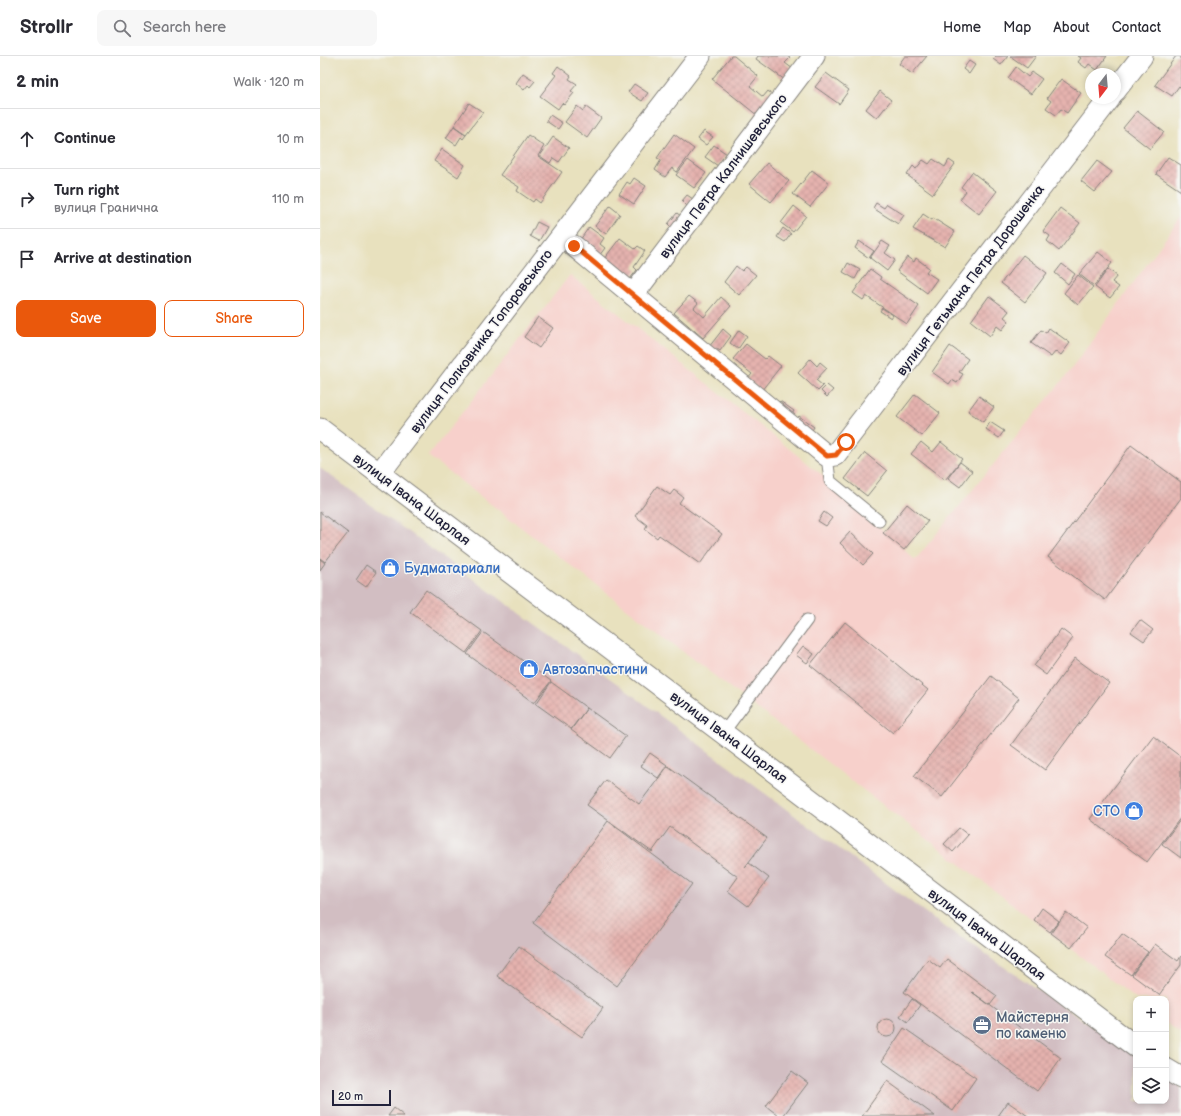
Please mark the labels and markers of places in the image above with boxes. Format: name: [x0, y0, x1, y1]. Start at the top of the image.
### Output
shop icon: Будматариали: [379, 557, 401, 579]
place label: Будматариали: [404, 560, 500, 577]
shop icon: Автозапчастини: [518, 658, 540, 680]
place label: Автозапчастини: [542, 661, 648, 678]
shop icon: СТО: [1123, 800, 1145, 822]
place label: СТО: [1093, 803, 1120, 820]
place label: Майстерня по каменю: [996, 1009, 1069, 1042]
office icon: Майстерня по каменю: [971, 1014, 993, 1036]

